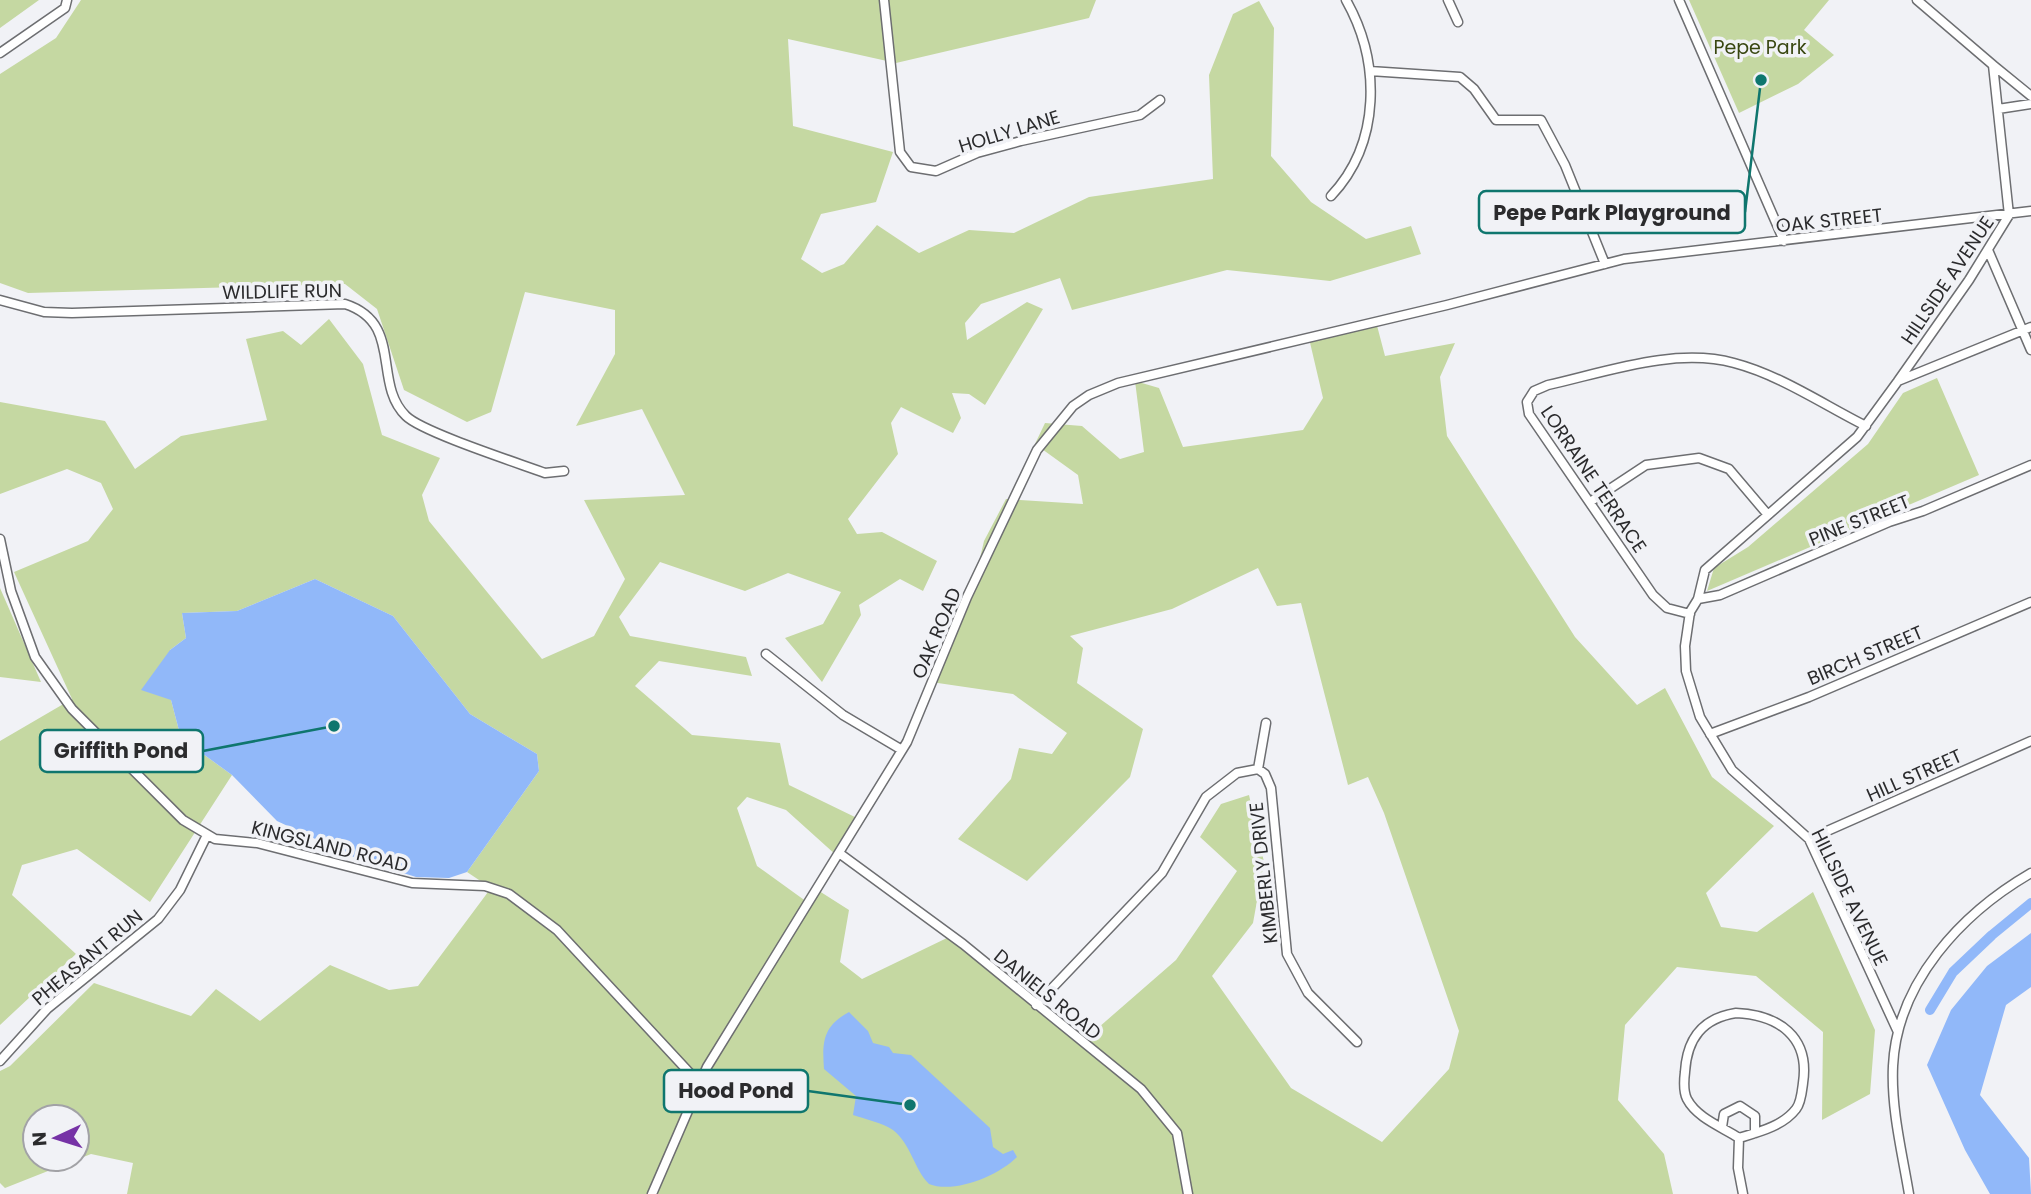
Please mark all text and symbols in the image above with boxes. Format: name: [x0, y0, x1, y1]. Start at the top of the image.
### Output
park label: Pepe Park: [1713, 34, 1807, 61]
street label: HOLLY LANE: [955, 103, 1063, 160]
callout: Pepe Park Playground: [1479, 191, 1745, 233]
text: Pepe Park Playground: [1493, 198, 1731, 227]
street label: OAK STREET: [1774, 201, 1884, 240]
street label: HILLSIDE AVENUE: [1894, 211, 2000, 350]
street label: WILDLIFE RUN: [222, 277, 342, 306]
street label: LORRAINE TERRACE: [1534, 400, 1653, 558]
street label: PINE STREET: [1805, 488, 1914, 553]
street label: OAK ROAD: [905, 583, 968, 683]
street label: BIRCH STREET: [1803, 619, 1927, 692]
callout: Griffith Pond: [40, 730, 203, 772]
text: Griffith Pond: [54, 736, 188, 765]
street label: HILL STREET: [1862, 742, 1966, 809]
street label: KIMBERLY DRIVE: [1243, 801, 1284, 945]
street label: KINGSLAND ROAD: [249, 814, 411, 879]
street label: HILLSIDE AVENUE: [1805, 824, 1894, 970]
street label: PHEASANT RUN: [26, 903, 149, 1012]
street label: DANIELS ROAD: [988, 943, 1107, 1046]
callout: Hood Pond: [664, 1070, 808, 1112]
text: Hood Pond: [678, 1076, 794, 1105]
north arrow: [21, 1103, 91, 1173]
text: N: [26, 1131, 54, 1147]

